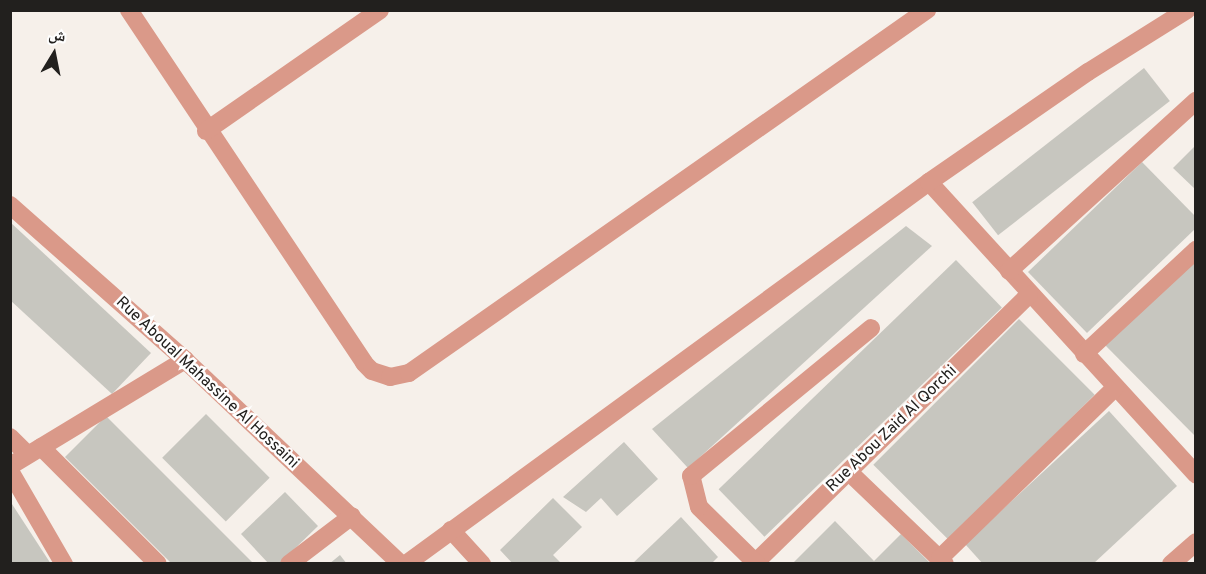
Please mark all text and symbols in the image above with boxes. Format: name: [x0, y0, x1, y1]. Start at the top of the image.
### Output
north arrow: [24, 24, 84, 84]
text: ش: [47, 25, 67, 48]
street label: Rue Aboual Mahassine Al Hossaini: [111, 293, 303, 473]
street label: Rue Abou Zaid Al Qorchi: [822, 361, 962, 497]

